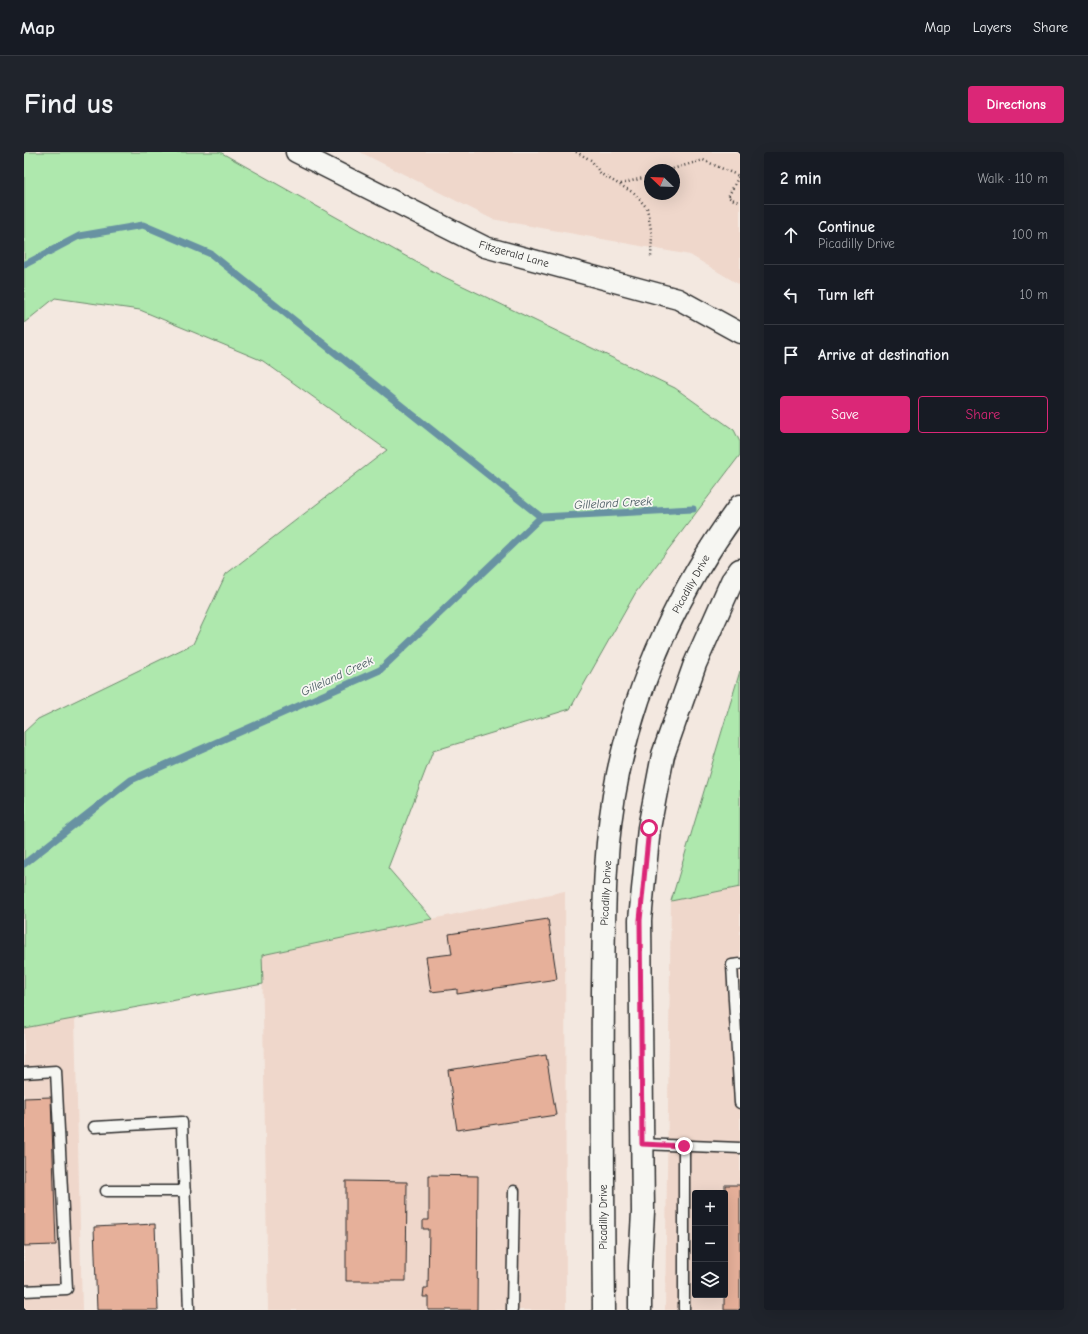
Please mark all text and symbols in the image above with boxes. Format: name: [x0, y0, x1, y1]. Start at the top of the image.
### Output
text: Map: [20, 17, 55, 39]
text: Map: [924, 19, 951, 36]
text: Layers: [973, 19, 1011, 36]
text: Share: [1033, 19, 1068, 36]
button: Directions: [968, 86, 1064, 123]
text: Find us: [24, 88, 113, 120]
north arrow: [644, 164, 680, 200]
text: 2 min: [780, 169, 821, 188]
text: Walk · 110 m: [977, 171, 1048, 186]
text: Continue: [818, 218, 875, 236]
icon: ahead: [780, 224, 802, 246]
text: 100 m: [1012, 227, 1048, 242]
text: Picadilly Drive: [818, 236, 895, 251]
street label: Fitzgerald Lane: [478, 238, 551, 270]
icon: left: [780, 284, 802, 306]
text: Turn left: [818, 286, 874, 304]
text: 10 m: [1020, 287, 1048, 302]
icon: arrive: [780, 344, 802, 366]
text: Arrive at destination: [818, 346, 949, 364]
button: Save: [780, 396, 910, 433]
button: Share: [918, 396, 1048, 433]
water label: Gilleland Creek: [574, 494, 653, 512]
street label: Picadilly Drive: [670, 552, 713, 616]
water label: Gilleland Creek: [299, 653, 375, 699]
route start: [640, 819, 658, 837]
street label: Picadilly Drive: [598, 860, 614, 926]
route end: [675, 1137, 693, 1155]
street label: Picadilly Drive: [597, 1184, 610, 1250]
map controls: [692, 1190, 728, 1298]
button: +: [692, 1190, 728, 1226]
button: −: [692, 1226, 728, 1262]
button: layers: [692, 1262, 728, 1298]

